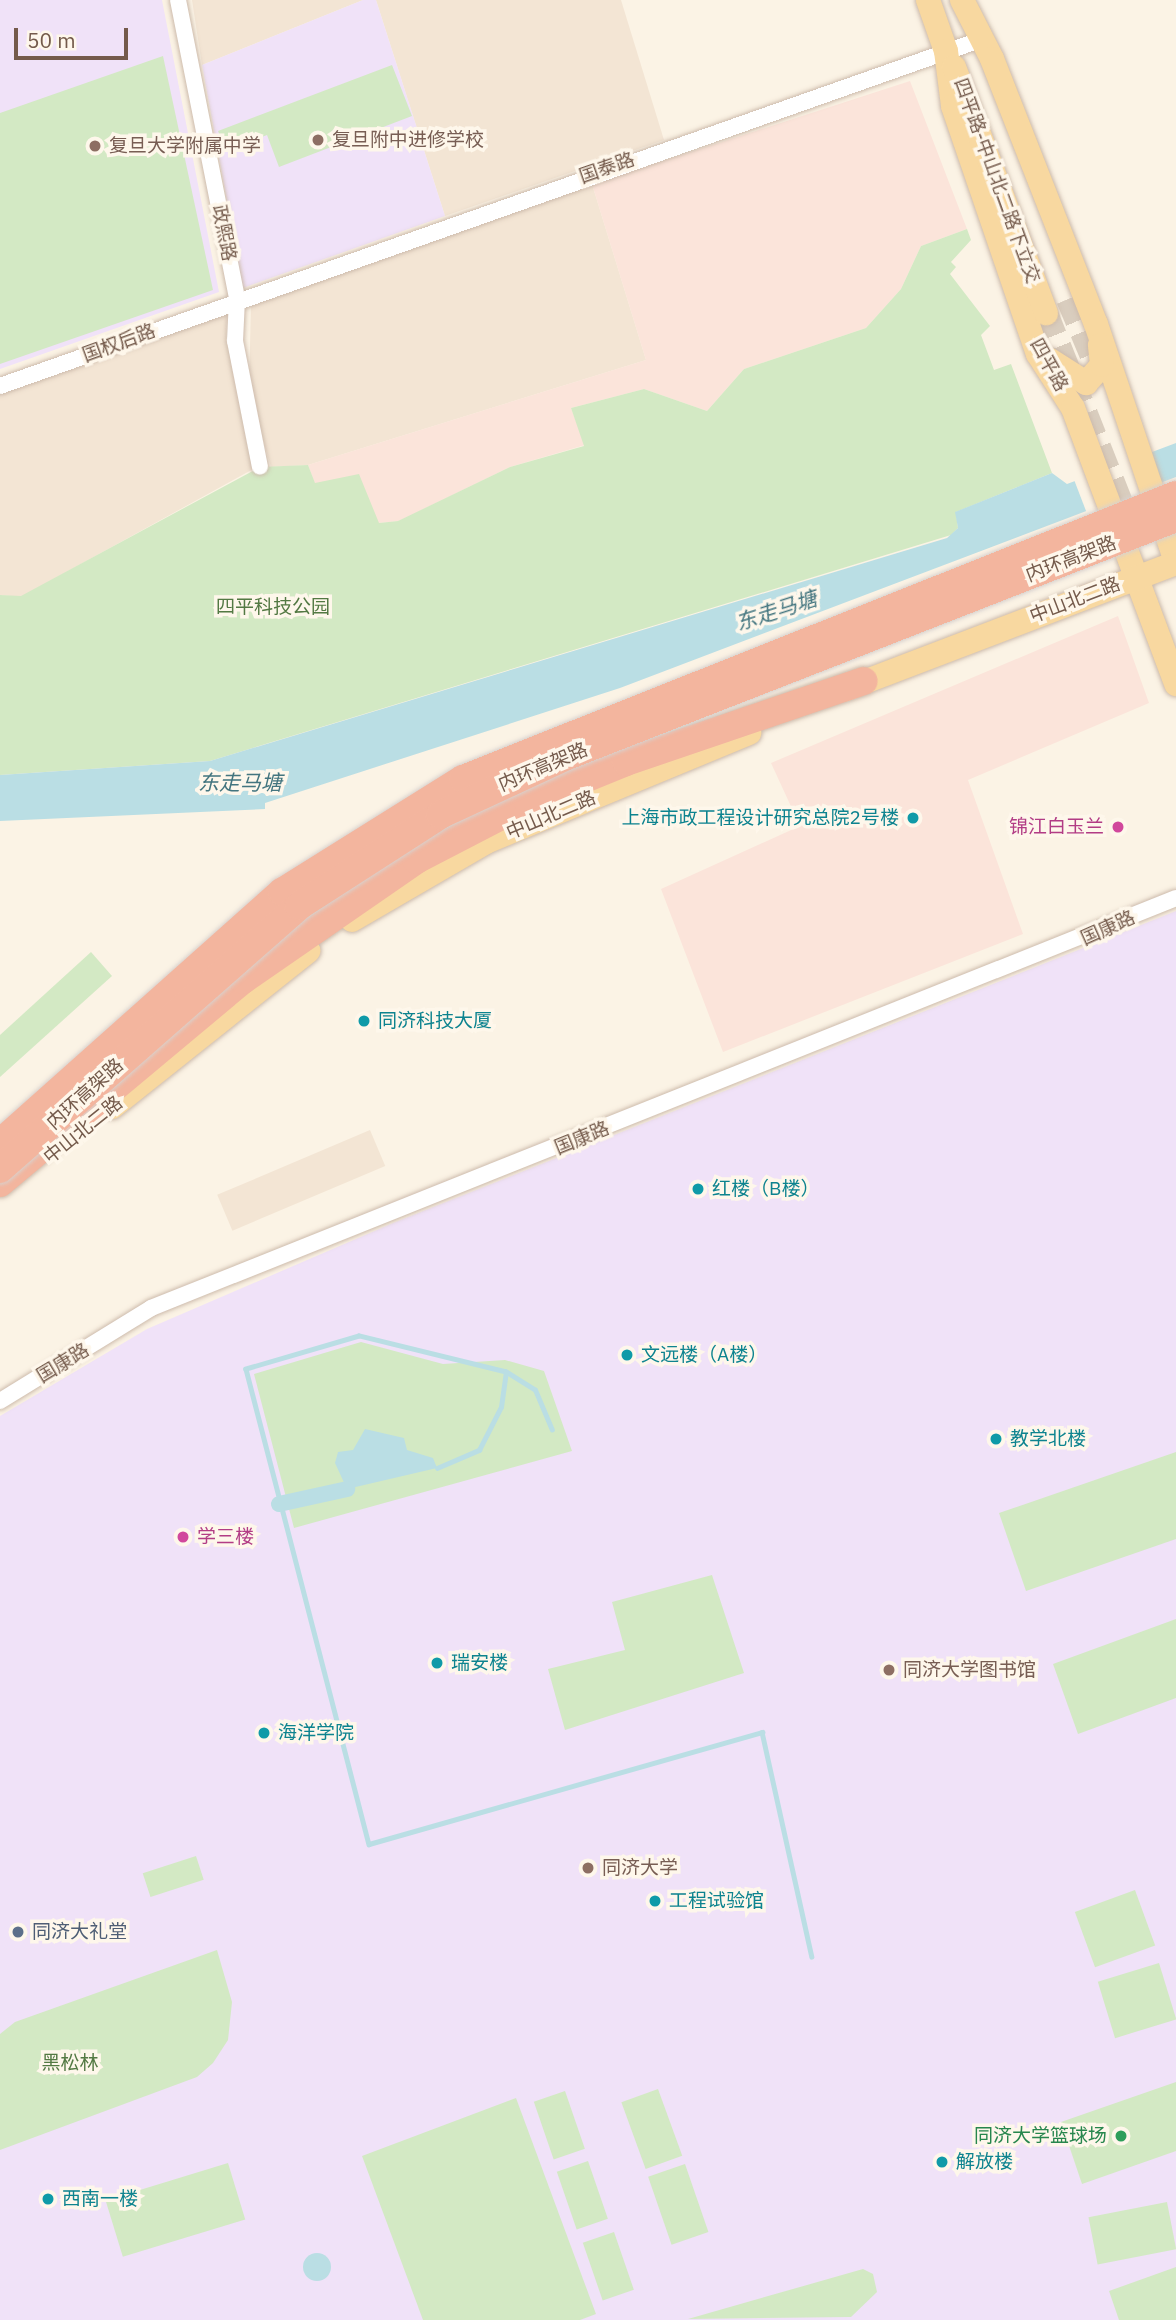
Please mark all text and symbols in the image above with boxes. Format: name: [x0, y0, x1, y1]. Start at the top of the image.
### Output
scale bar: [18, 14, 131, 58]
text: 50 m: [27, 26, 76, 54]
street label: 四平路-中山北二路下立交: [949, 75, 1045, 287]
place label: 复旦附中进修学校: [332, 129, 484, 151]
marker: 复旦附中进修学校: [310, 132, 326, 148]
place label: 复旦大学附属中学: [109, 135, 261, 157]
marker: 复旦大学附属中学: [87, 138, 103, 154]
street label: 国泰路: [576, 148, 638, 188]
street label: 政熙路: [207, 203, 241, 263]
street label: 国权后路: [79, 319, 159, 367]
street label: 四平路: [1025, 335, 1073, 395]
street label: 内环高架路: [1023, 531, 1119, 587]
street label: 中山北二路: [1027, 572, 1123, 628]
water label: 东走马塘: [732, 585, 820, 635]
park label: 四平科技公园: [216, 596, 330, 618]
street label: 内环高架路: [495, 738, 591, 796]
water label: 东走马塘: [198, 769, 282, 795]
street label: 中山北二路: [503, 786, 599, 844]
place label: 上海市政工程设计研究总院2号楼: [622, 807, 899, 829]
marker: 上海市政工程设计研究总院2号楼: [905, 810, 921, 826]
place label: 锦江白玉兰: [1009, 816, 1104, 838]
marker: 锦江白玉兰: [1110, 819, 1126, 835]
street label: 国康路: [1077, 906, 1139, 950]
place label: 同济科技大厦: [378, 1010, 492, 1032]
marker: 同济科技大厦: [356, 1013, 372, 1029]
street label: 内环高架路: [42, 1054, 128, 1134]
street label: 中山北二路: [39, 1091, 127, 1169]
street label: 国康路: [551, 1117, 613, 1159]
place label: 红楼（B楼）: [712, 1178, 819, 1200]
marker: 红楼（B楼）: [690, 1181, 706, 1197]
street label: 国康路: [33, 1339, 93, 1387]
place label: 文远楼（A楼）: [641, 1344, 767, 1366]
marker: 文远楼（A楼）: [619, 1347, 635, 1363]
place label: 教学北楼: [1010, 1428, 1086, 1450]
marker: 教学北楼: [988, 1431, 1004, 1447]
place label: 学三楼: [197, 1526, 254, 1548]
marker: 学三楼: [175, 1529, 191, 1545]
place label: 瑞安楼: [451, 1652, 508, 1674]
marker: 瑞安楼: [429, 1655, 445, 1671]
place label: 同济大学图书馆: [903, 1659, 1036, 1681]
marker: 同济大学图书馆: [881, 1662, 897, 1678]
place label: 海洋学院: [278, 1722, 354, 1744]
marker: 海洋学院: [256, 1725, 272, 1741]
place label: 同济大学: [602, 1857, 678, 1879]
marker: 同济大学: [580, 1860, 596, 1876]
place label: 工程试验馆: [669, 1890, 764, 1912]
marker: 工程试验馆: [647, 1893, 663, 1909]
place label: 同济大礼堂: [32, 1921, 127, 1943]
marker: 同济大礼堂: [10, 1924, 26, 1940]
park label: 黑松林: [42, 2052, 98, 2074]
place label: 同济大学篮球场: [974, 2125, 1107, 2147]
marker: 同济大学篮球场: [1113, 2128, 1129, 2144]
place label: 解放楼: [956, 2151, 1013, 2173]
marker: 解放楼: [934, 2154, 950, 2170]
place label: 西南一楼: [62, 2188, 138, 2210]
marker: 西南一楼: [40, 2191, 56, 2207]

